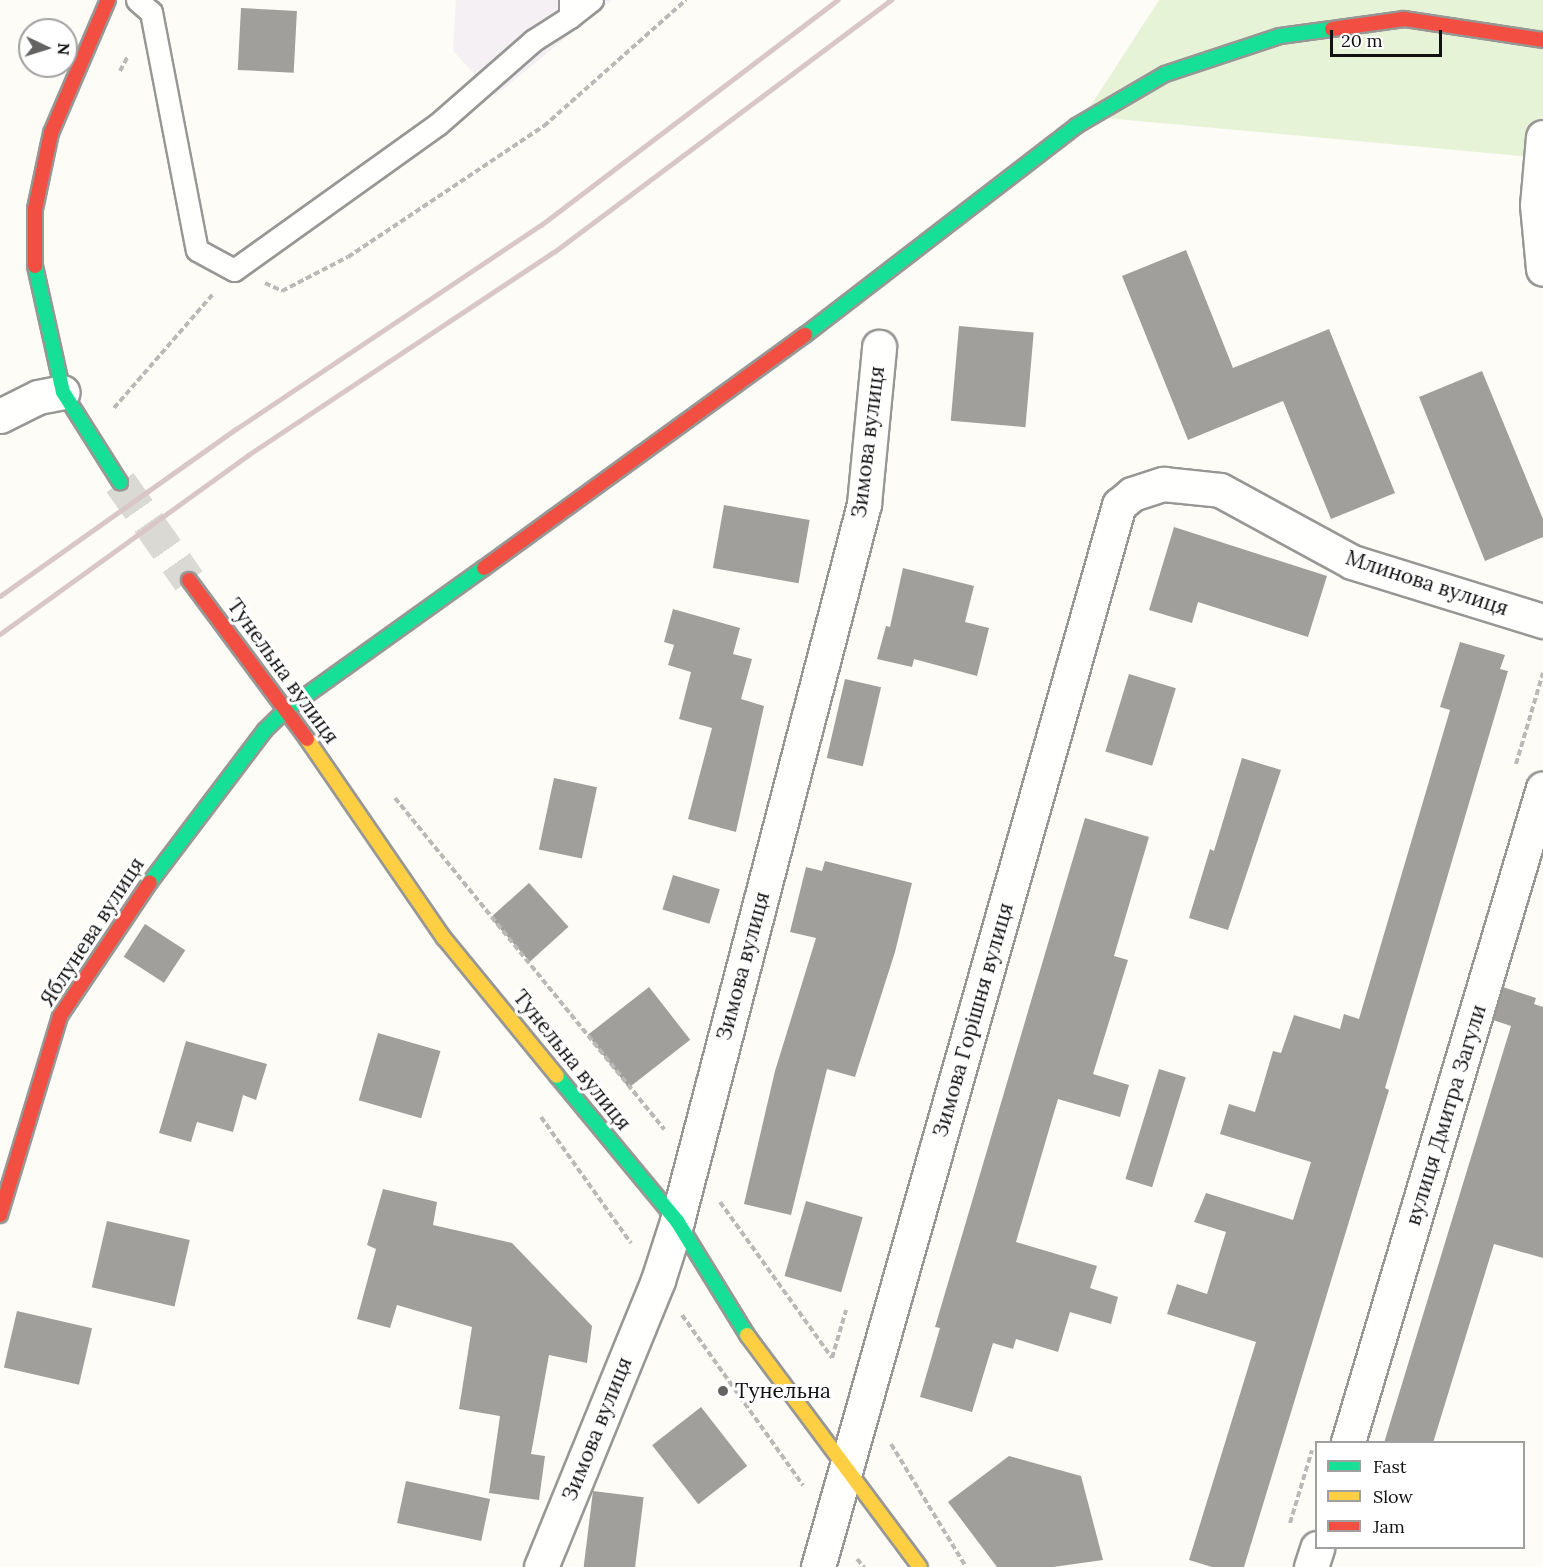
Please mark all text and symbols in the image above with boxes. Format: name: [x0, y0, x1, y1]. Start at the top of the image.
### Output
north arrow: [18, 18, 78, 78]
scale bar: [1333, 18, 1446, 56]
text: 20 m: [1341, 29, 1383, 52]
text: N: [54, 42, 74, 56]
street label: Зимова вулиця: [846, 365, 890, 519]
street label: Млинова вулиця: [1343, 545, 1511, 621]
street label: Тунельна вулиця: [222, 593, 344, 749]
street label: Яблунева вулиця: [34, 853, 150, 1011]
street label: Зимова вулиця: [711, 889, 775, 1043]
street label: Зимова Горішня вулиця: [927, 900, 1019, 1140]
street label: Тунельна вулиця: [508, 985, 636, 1135]
street label: вулиця Дмитра Загули: [1400, 1002, 1492, 1228]
street label: Зимова вулиця: [557, 1353, 637, 1505]
place label: Тунельна: [735, 1378, 831, 1404]
marker: Тунельна: [716, 1384, 730, 1398]
legend: [1315, 1441, 1525, 1549]
text: Fast: [1373, 1455, 1407, 1478]
text: Slow: [1373, 1485, 1413, 1508]
text: Jam: [1373, 1515, 1405, 1538]

